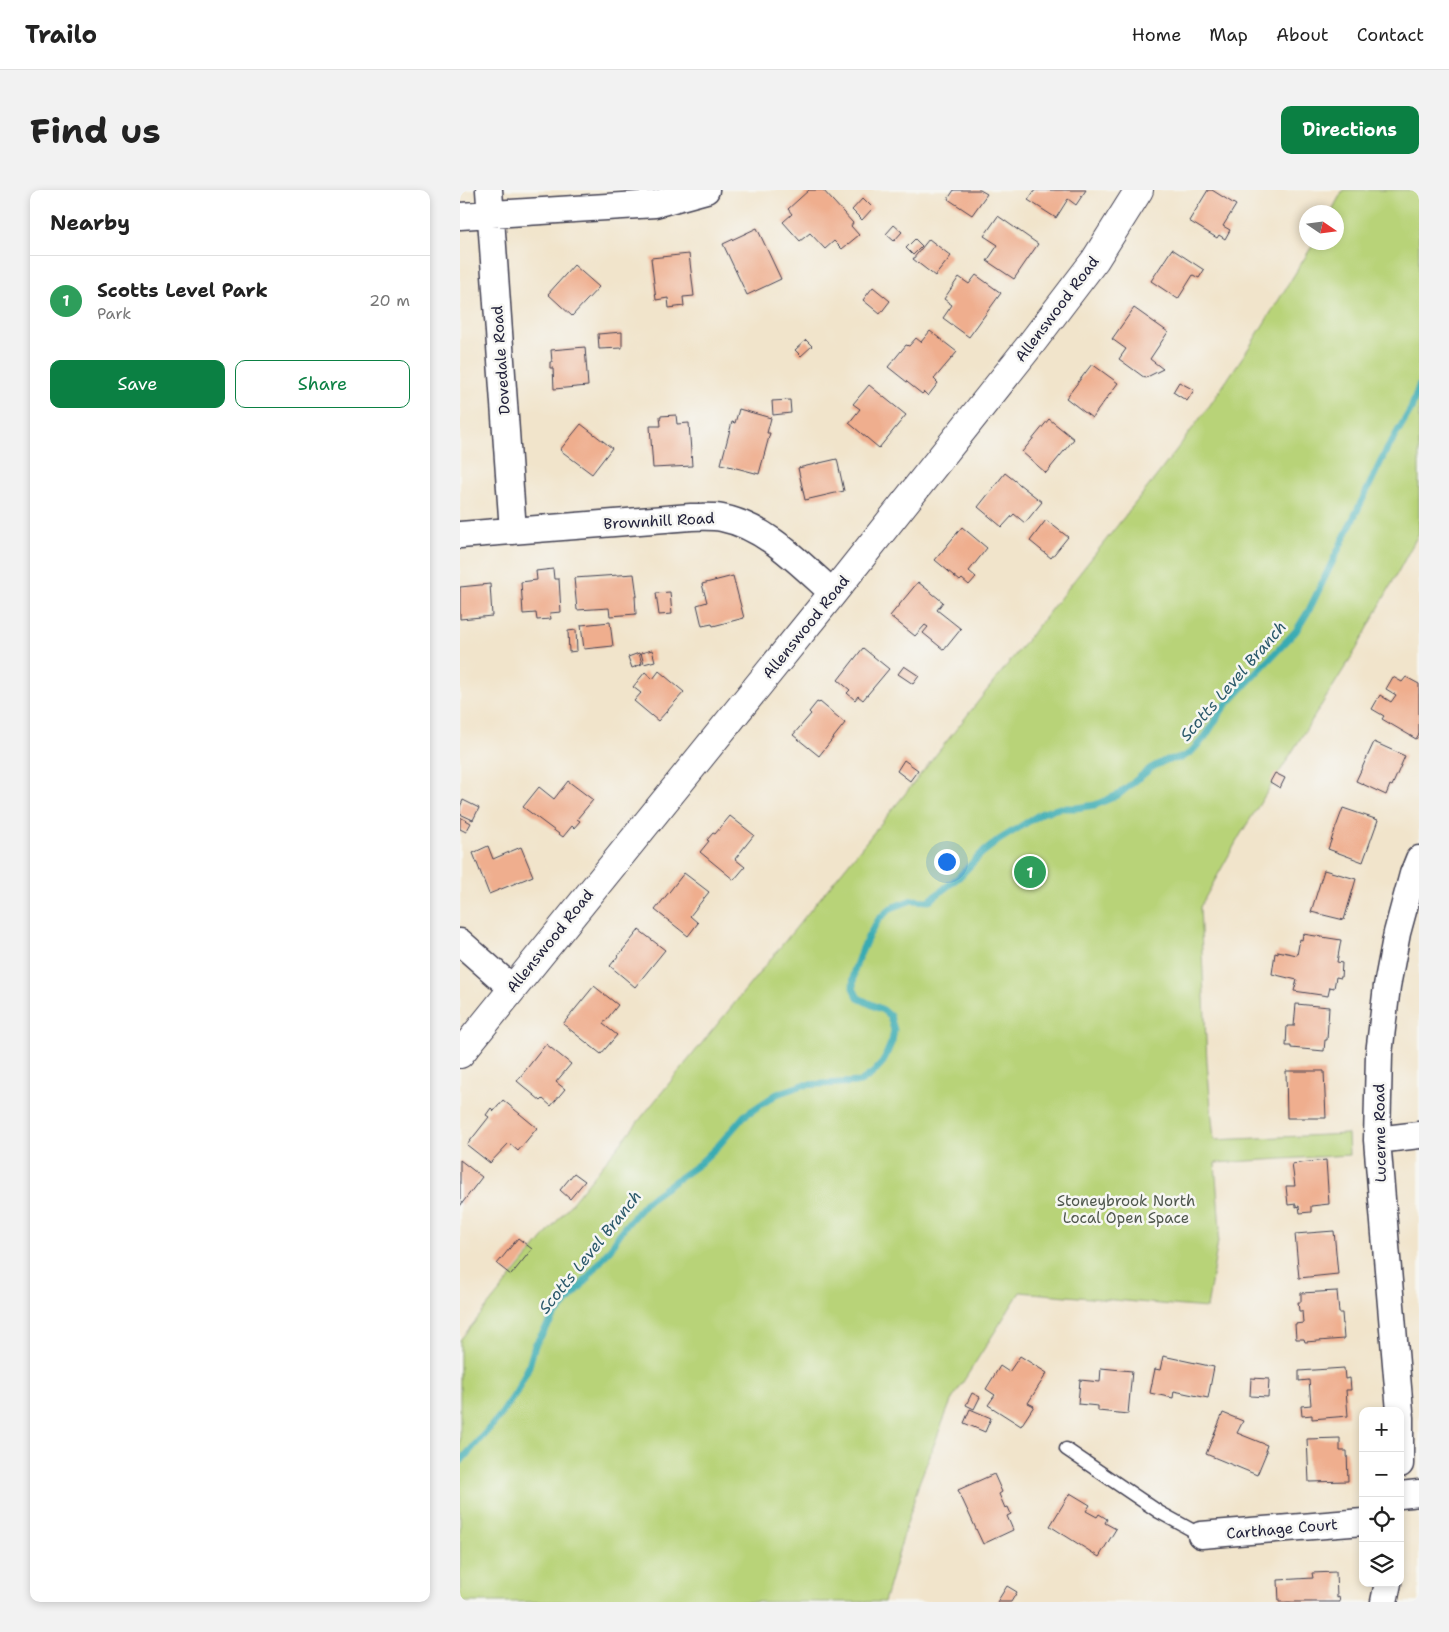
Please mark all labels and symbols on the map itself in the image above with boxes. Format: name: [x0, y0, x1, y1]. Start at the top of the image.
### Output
north arrow: [1299, 205, 1344, 250]
street label: Allenswood Road: [1011, 252, 1104, 366]
street label: Dovedale Road: [487, 304, 515, 415]
street label: Brownhill Road: [603, 508, 716, 534]
street label: Allenswood Road: [758, 571, 854, 683]
water label: Scotts Level Branch: [1175, 617, 1291, 745]
your location: [934, 849, 960, 875]
pin: 1: [1014, 853, 1046, 891]
street label: Allenswood Road: [502, 885, 598, 997]
street label: Lucerne Road: [1369, 1083, 1391, 1182]
water label: Scotts Level Branch: [534, 1186, 646, 1318]
park label: Stoneybrook North Local Open Space: [1057, 1191, 1195, 1228]
street label: Carthage Court: [1225, 1514, 1339, 1544]

